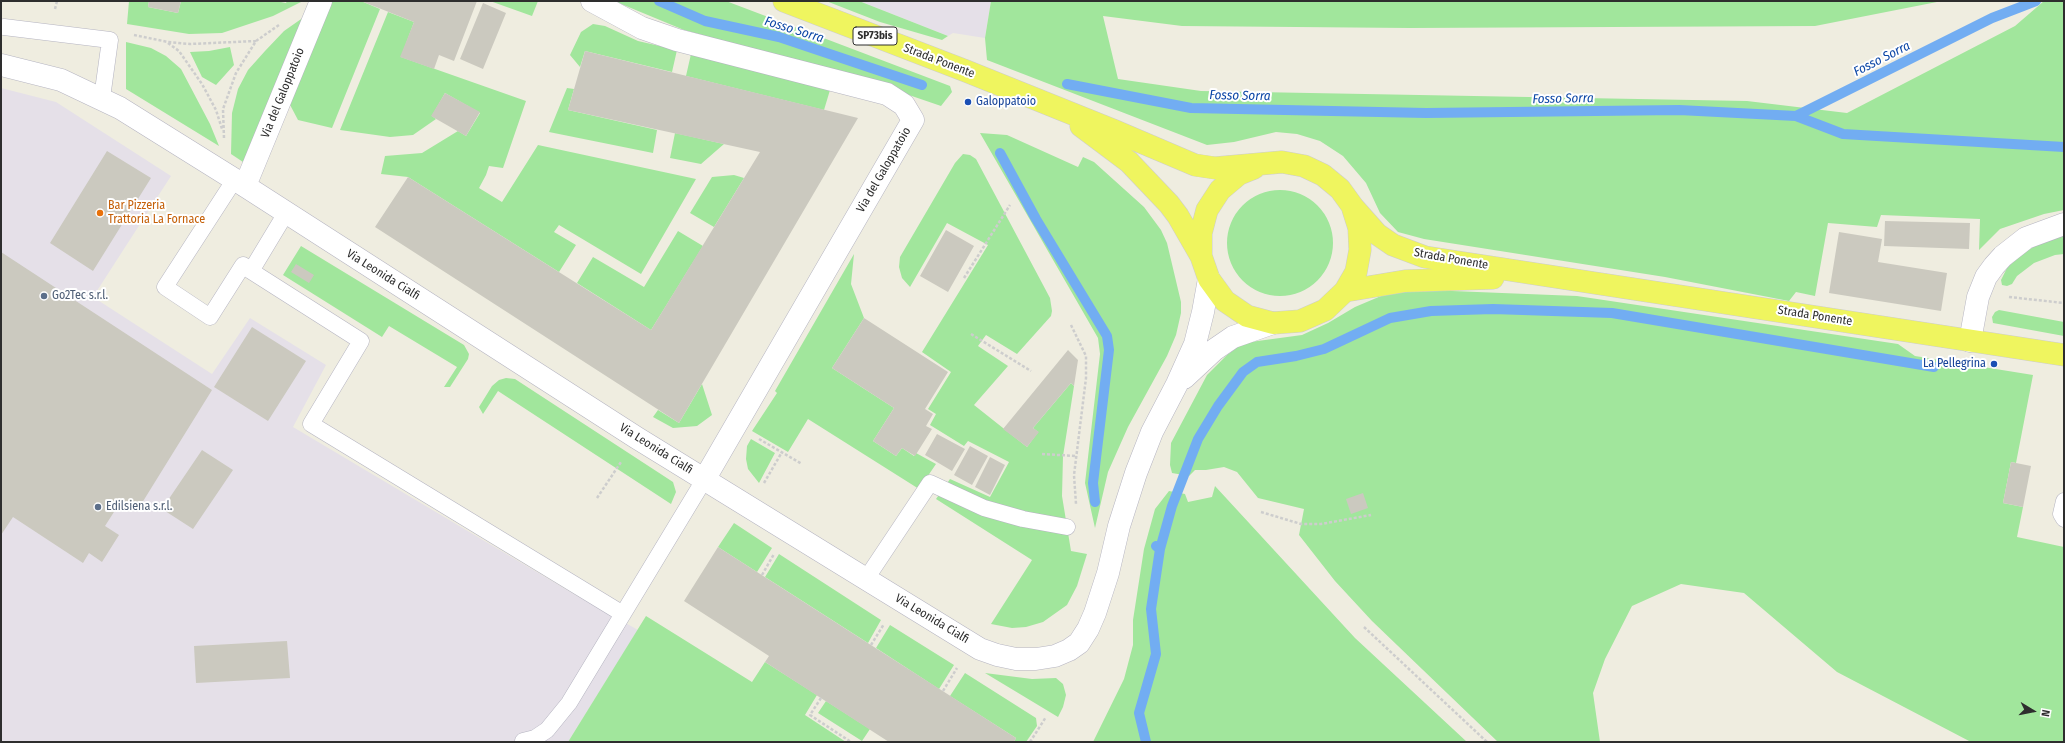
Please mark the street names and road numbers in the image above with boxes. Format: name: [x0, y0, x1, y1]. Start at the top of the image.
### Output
road number: SP73bis: [853, 27, 897, 45]
street label: Strada Ponente: [901, 41, 977, 81]
street label: Via del Galoppatoio: [258, 46, 308, 140]
street label: Via del Galoppatoio: [854, 125, 914, 215]
street label: Strada Ponente: [1413, 245, 1489, 273]
street label: Via Leonida Cialfi: [344, 247, 422, 303]
street label: Strada Ponente: [1777, 303, 1853, 329]
street label: Via Leonida Cialfi: [617, 421, 695, 477]
street label: Via Leonida Cialfi: [892, 591, 972, 647]

